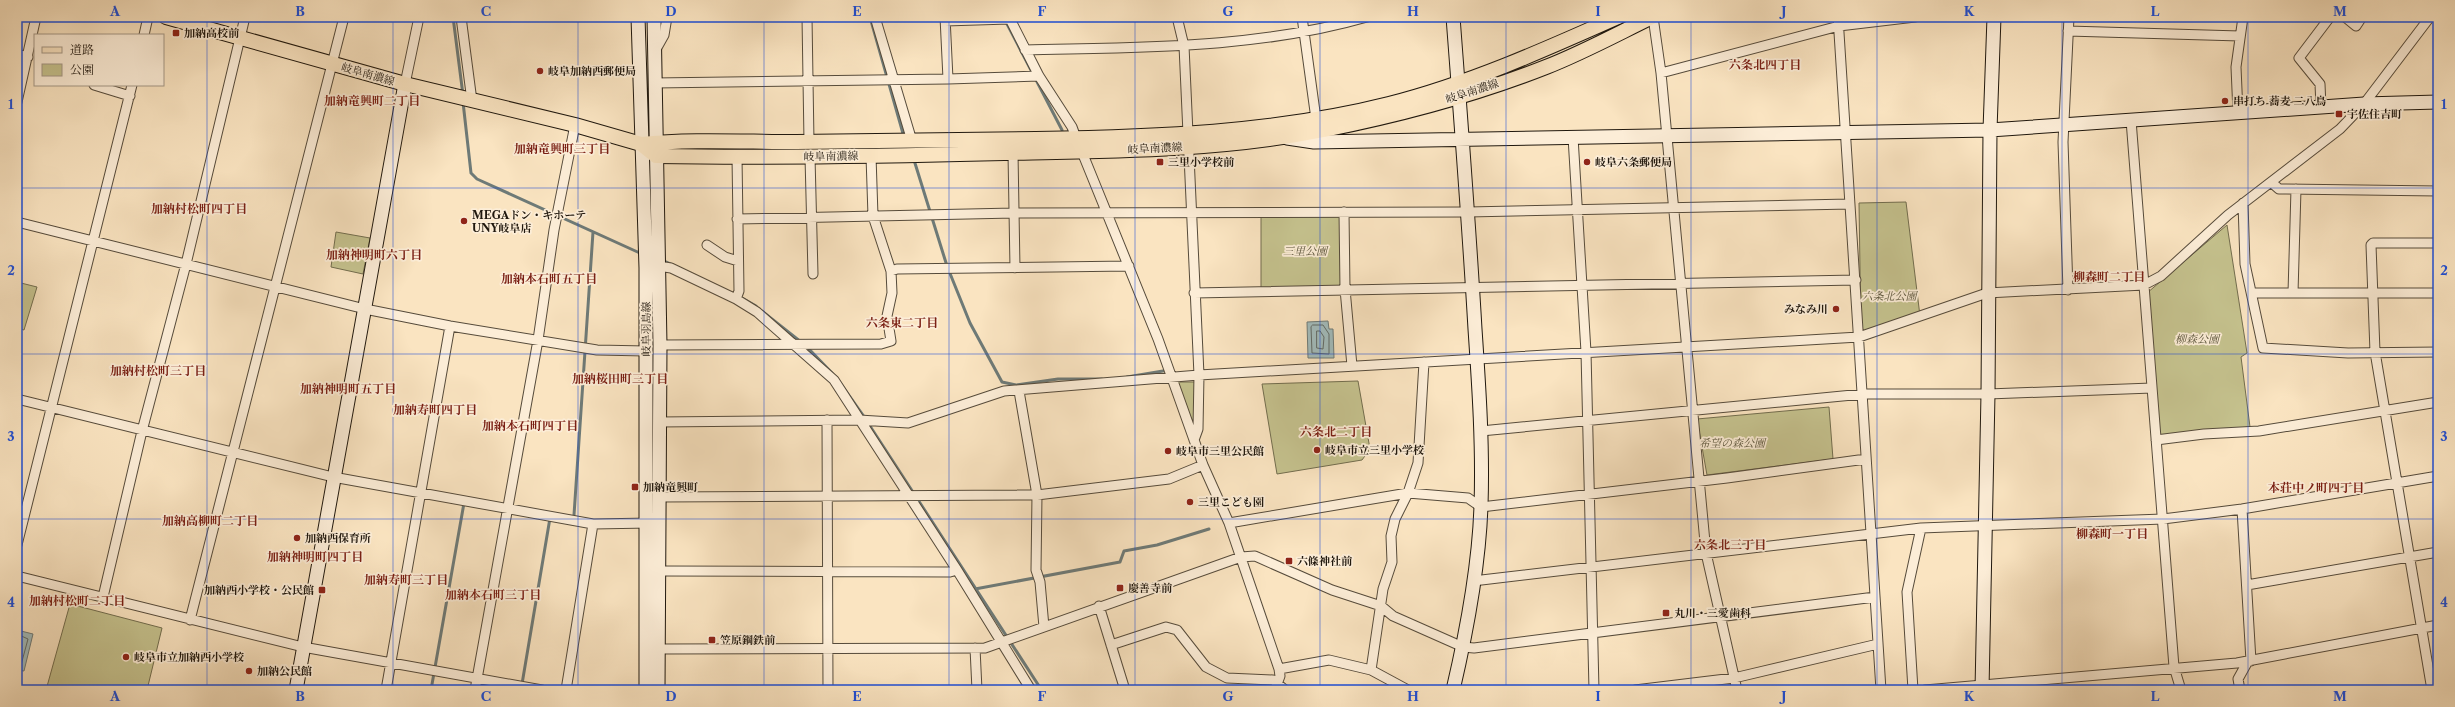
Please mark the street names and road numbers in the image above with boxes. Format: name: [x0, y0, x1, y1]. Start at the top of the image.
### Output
street label: 岐阜南濃線: [340, 60, 396, 88]
street label: 岐阜南濃線: [1444, 76, 1500, 106]
street label: 岐阜南濃線: [1127, 140, 1183, 156]
street label: 岐阜南濃線: [803, 149, 859, 163]
street label: 岐阜羽島線: [639, 302, 653, 357]

